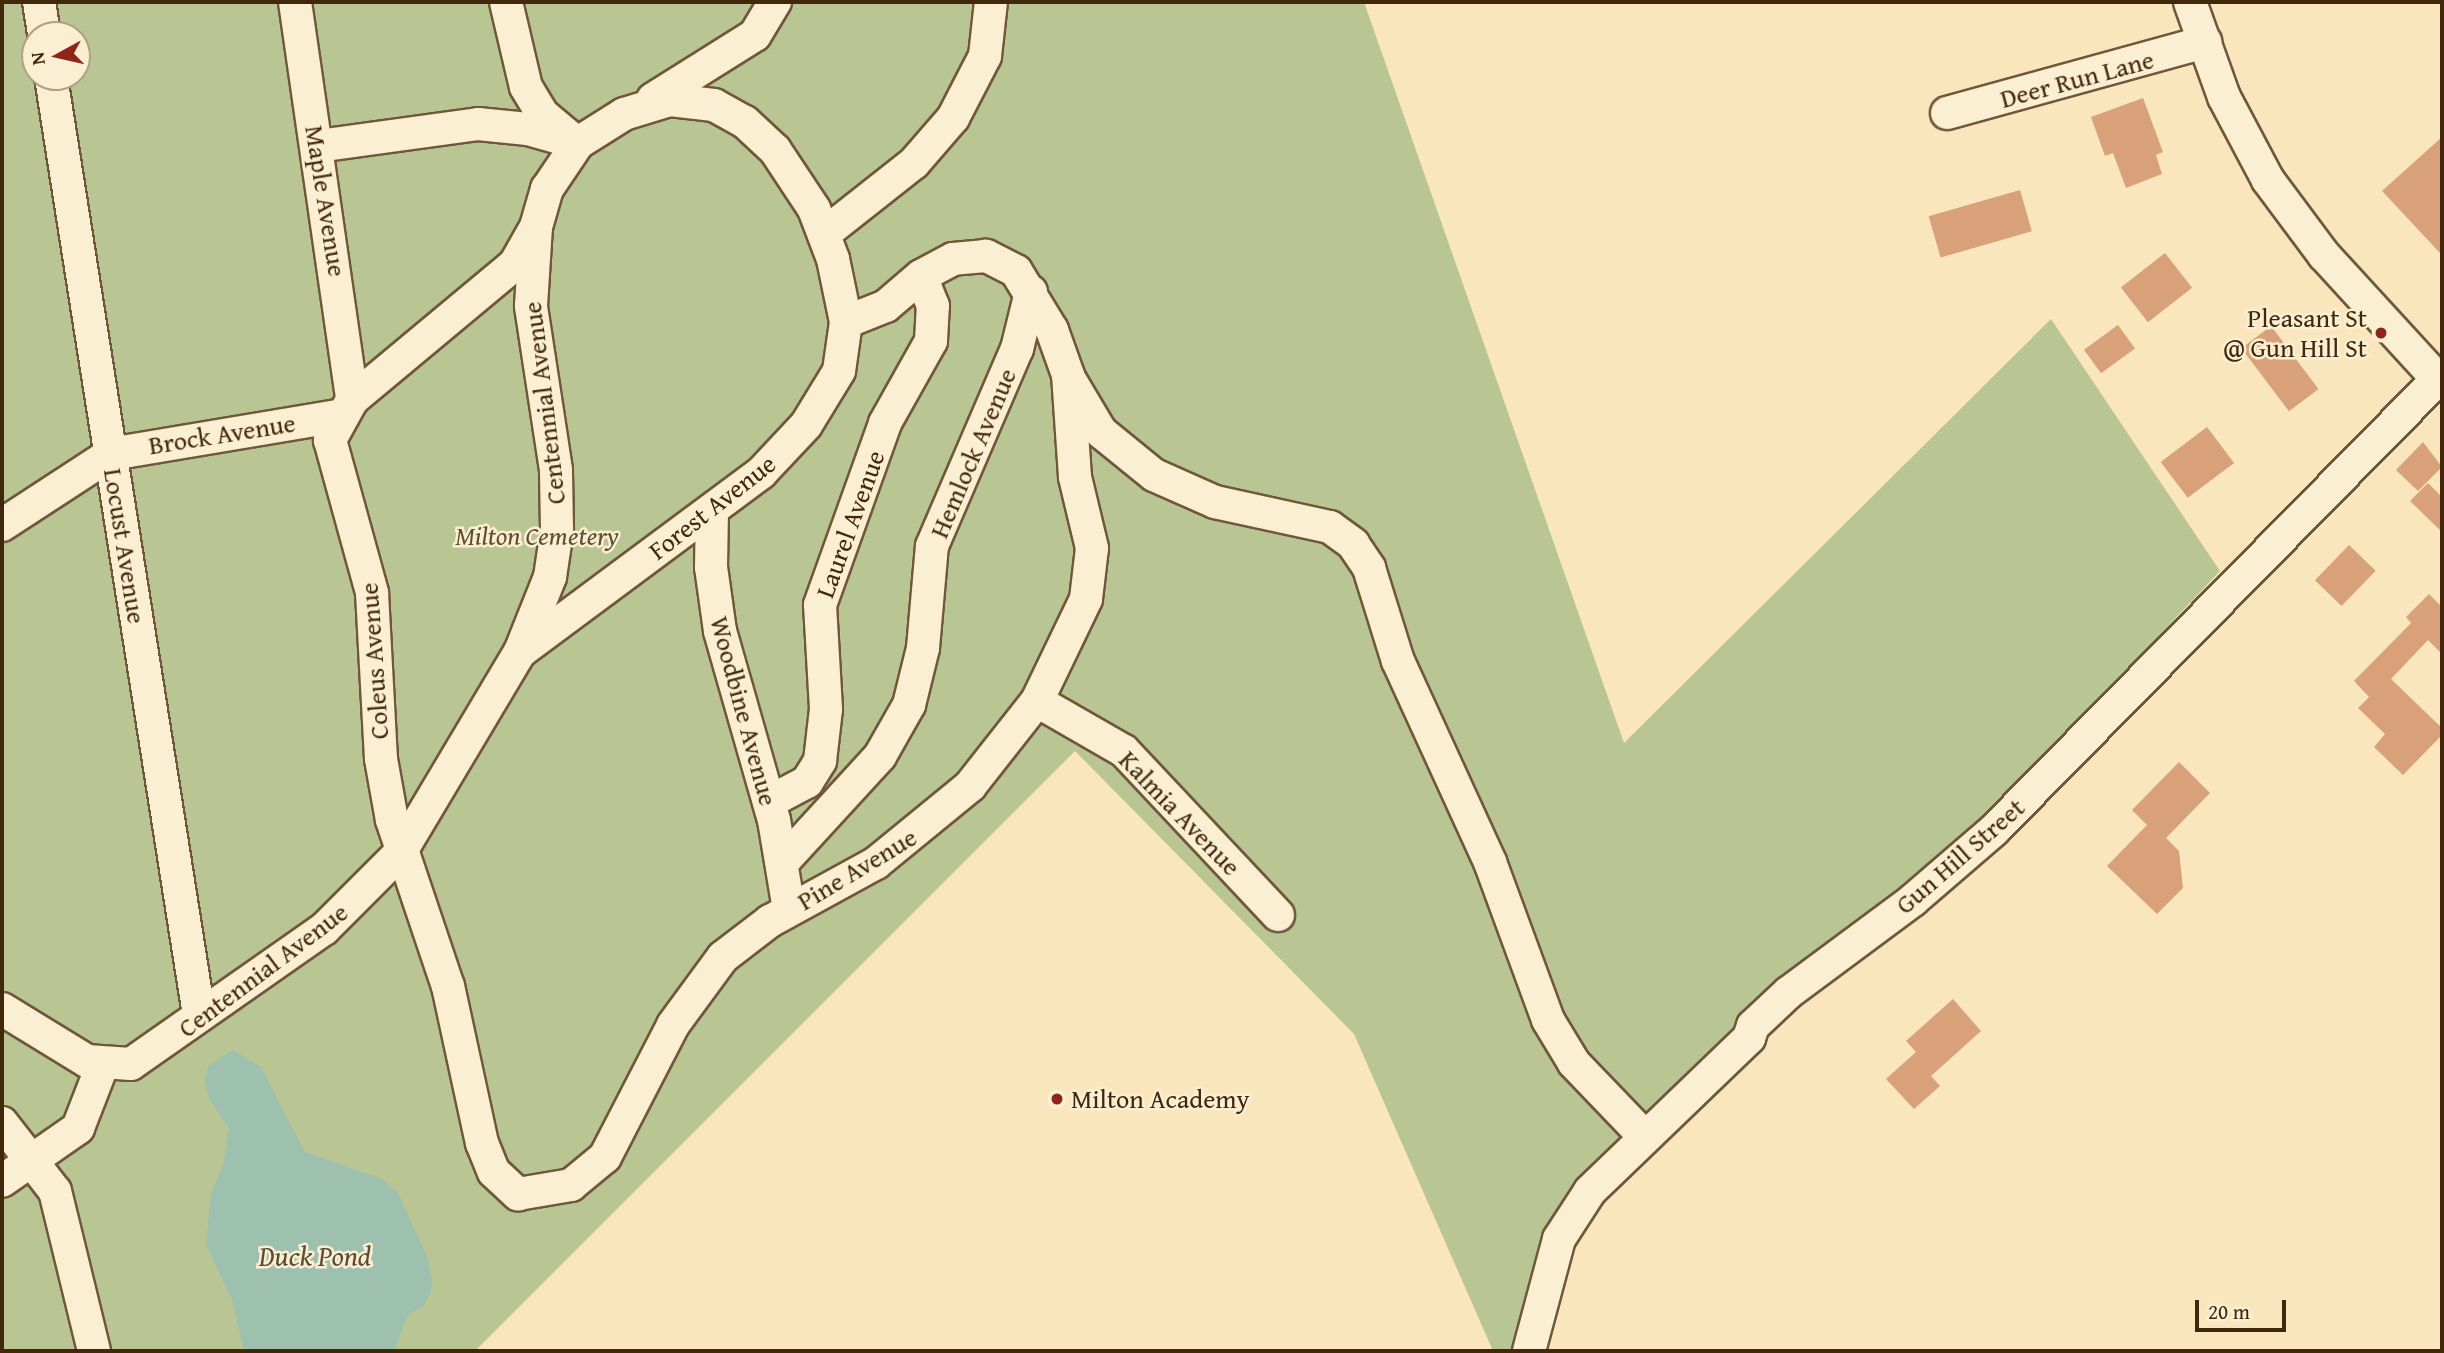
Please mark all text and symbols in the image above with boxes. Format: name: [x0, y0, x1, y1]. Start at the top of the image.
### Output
north arrow: [21, 21, 91, 91]
street label: Deer Run Lane: [1997, 44, 2157, 114]
text: N: [22, 50, 52, 67]
street label: Maple Avenue: [299, 123, 353, 279]
street label: Centennial Avenue: [516, 300, 572, 506]
place label: Pleasant St @ Gun Hill St: [2223, 302, 2367, 364]
marker: Pleasant St @ Gun Hill St: [2373, 325, 2389, 341]
street label: Hemlock Avenue: [923, 364, 1023, 542]
street label: Brock Avenue: [146, 407, 298, 461]
street label: Laurel Avenue: [809, 446, 891, 602]
street label: Forest Avenue: [642, 448, 782, 566]
street label: Locust Avenue: [97, 466, 153, 626]
park label: Milton Cemetery: [455, 520, 619, 552]
street label: Coleus Avenue: [353, 582, 395, 740]
street label: Woodbine Avenue: [704, 613, 784, 809]
street label: Kalmia Avenue: [1113, 744, 1247, 882]
street label: Gun Hill Street: [1889, 792, 2031, 920]
street label: Pine Avenue: [792, 821, 922, 917]
street label: Centennial Avenue: [172, 896, 354, 1044]
place label: Milton Academy: [1071, 1083, 1250, 1115]
marker: Milton Academy: [1049, 1091, 1065, 1107]
water label: Duck Pond: [259, 1239, 371, 1273]
scale bar: [2199, 1286, 2290, 1330]
text: 20 m: [2208, 1296, 2250, 1327]

